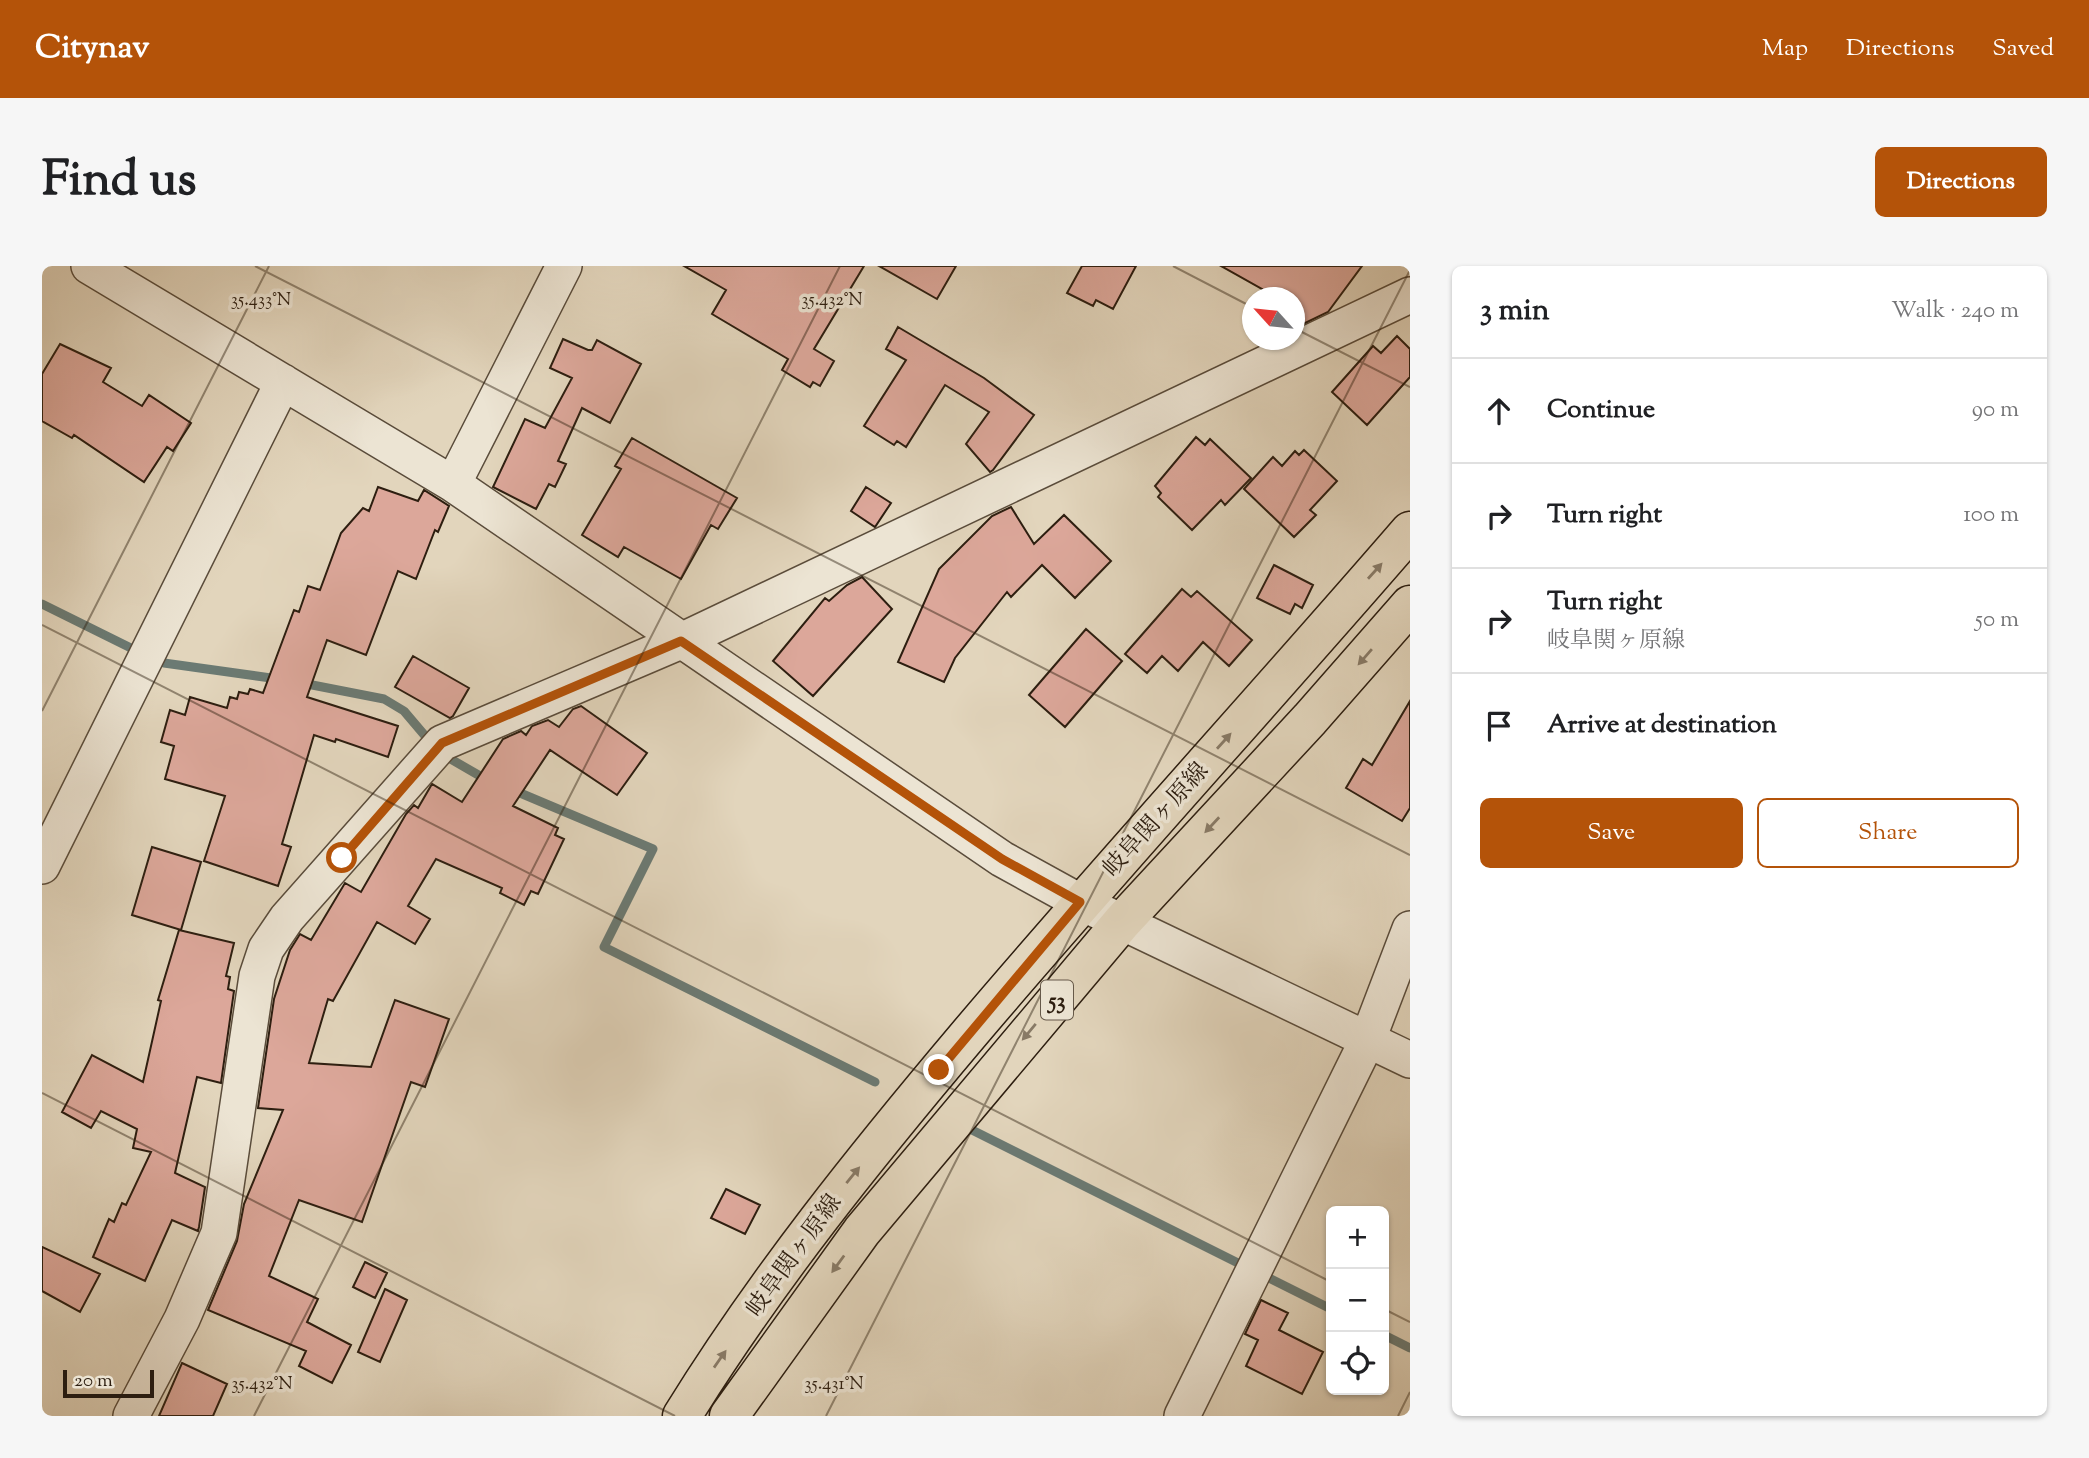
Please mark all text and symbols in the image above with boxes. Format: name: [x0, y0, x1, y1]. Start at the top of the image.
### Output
text: Citynav: [35, 25, 150, 73]
text: Map: [1762, 32, 1808, 66]
text: Directions: [1846, 32, 1954, 66]
text: Saved: [1992, 32, 2054, 66]
text: Find us: [42, 147, 196, 217]
button: Directions: [1875, 147, 2047, 217]
north arrow: [1242, 287, 1305, 350]
text: 35.433°N: [231, 288, 291, 314]
text: 35.432°N: [801, 288, 863, 314]
text: 3 min: [1480, 290, 1550, 333]
text: Walk · 240 m: [1891, 295, 2019, 328]
icon: ahead: [1480, 392, 1518, 430]
text: Continue: [1547, 392, 1655, 429]
text: 90 m: [1972, 394, 2019, 427]
icon: right: [1480, 497, 1518, 535]
text: Turn right: [1547, 497, 1662, 534]
text: 100 m: [1963, 499, 2019, 532]
one-way arrow: [1367, 562, 1383, 580]
text: Turn right: [1547, 584, 1662, 621]
icon: right: [1480, 602, 1518, 640]
text: 50 m: [1975, 604, 2019, 637]
text: 岐阜関ヶ原線: [1547, 625, 1685, 658]
one-way arrow: [1358, 648, 1373, 665]
icon: arrive: [1480, 707, 1518, 745]
text: Arrive at destination: [1547, 707, 1777, 744]
one-way arrow: [1215, 733, 1231, 750]
street label: 岐阜関ヶ原線: [1096, 755, 1217, 885]
button: Save: [1480, 798, 1743, 868]
button: Share: [1757, 798, 2019, 868]
one-way arrow: [1204, 816, 1220, 834]
route start: [326, 842, 357, 873]
road number: 53: [1041, 980, 1073, 1020]
one-way arrow: [1022, 1024, 1037, 1041]
route end: [923, 1054, 954, 1085]
one-way arrow: [845, 1166, 860, 1183]
street label: 岐阜関ヶ原線: [739, 1188, 851, 1324]
map controls: [1326, 1206, 1389, 1395]
button: +: [1326, 1206, 1389, 1269]
one-way arrow: [830, 1255, 845, 1273]
button: −: [1326, 1269, 1389, 1332]
button: locate: [1326, 1332, 1389, 1395]
one-way arrow: [712, 1350, 726, 1368]
scale bar: [63, 1367, 154, 1399]
text: 20 m: [74, 1368, 113, 1395]
text: 35.432°N: [231, 1372, 293, 1398]
text: 35.431°N: [804, 1372, 864, 1398]

